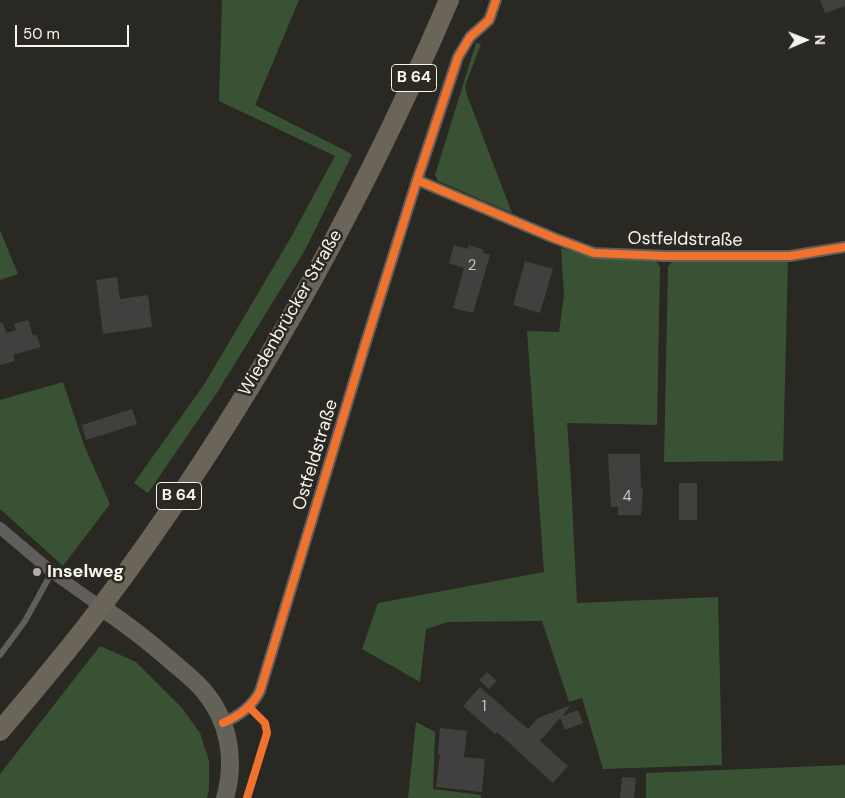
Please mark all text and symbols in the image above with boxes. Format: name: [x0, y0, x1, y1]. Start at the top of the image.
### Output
scale bar: [18, 15, 131, 47]
north arrow: [780, 15, 830, 65]
text: 50 m: [23, 24, 60, 44]
text: N: [811, 34, 829, 45]
road number: B 64: [392, 64, 436, 92]
street label: Wiedenbrücker Straße: [235, 226, 347, 400]
street label: Ostfeldstraße: [627, 228, 743, 252]
house number: 2: [468, 257, 476, 275]
street label: Ostfeldstraße: [289, 397, 343, 513]
road number: B 64: [156, 482, 202, 510]
house number: 4: [622, 488, 632, 506]
place label: Inselweg: [47, 561, 124, 583]
marker: Inselweg: [31, 566, 43, 578]
house number: 1: [482, 698, 486, 716]

